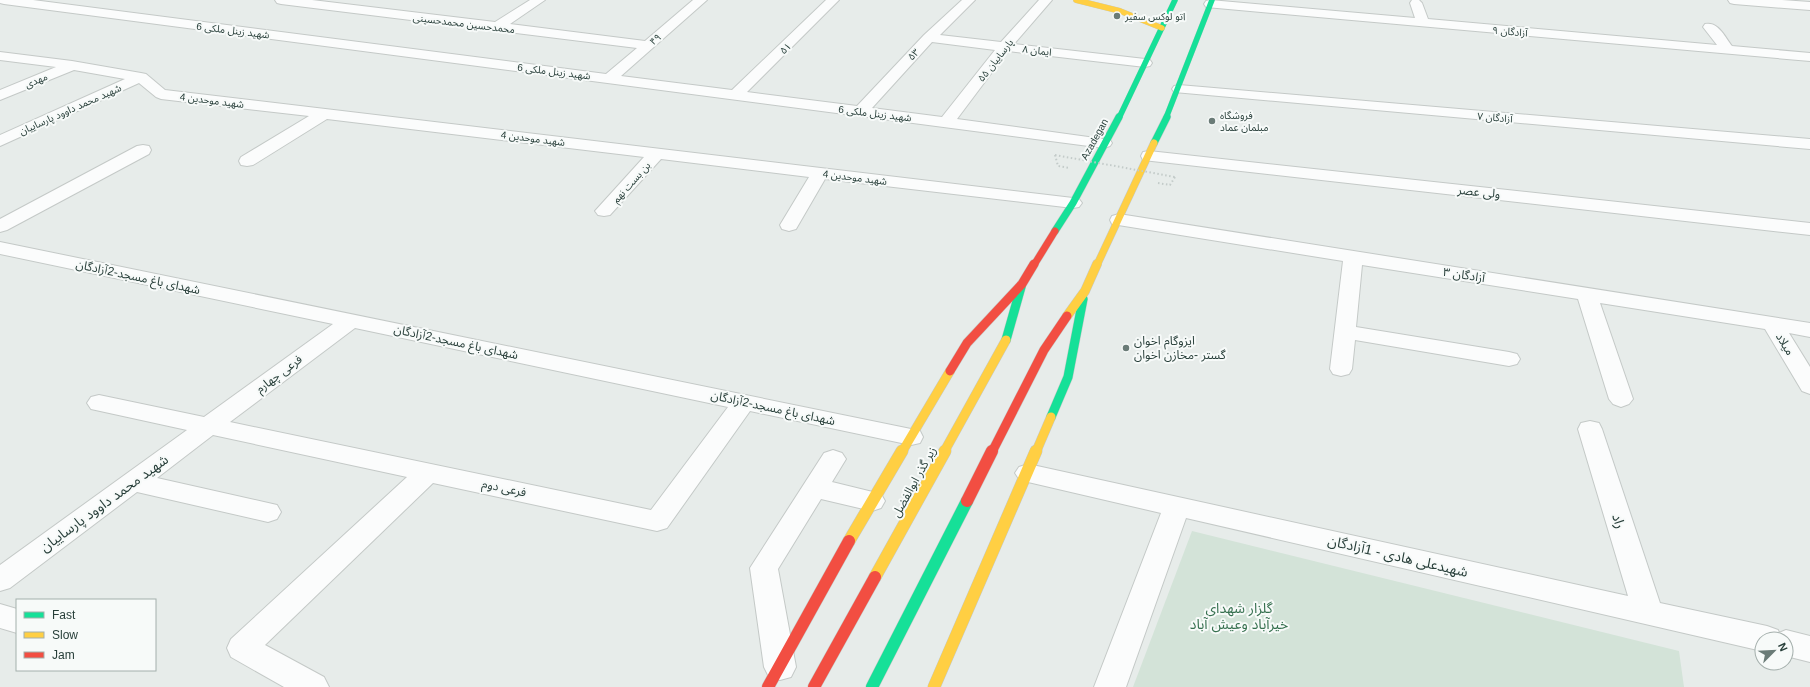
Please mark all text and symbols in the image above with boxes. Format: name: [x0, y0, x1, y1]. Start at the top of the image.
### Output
marker: اتو لوکس سفیر: [1112, 11, 1122, 21]
place label: اتو لوکس سفیر: [1124, 11, 1185, 23]
street label: محمدحسین محمدحسینی: [412, 12, 516, 35]
street label: 6 شهید زینل ملکی: [196, 21, 270, 41]
street label: ۹ آزادگان: [1492, 24, 1529, 40]
street label: ۴۹: [647, 31, 663, 47]
street label: پارساییان ۵۵: [975, 37, 1016, 84]
street label: ۵۱: [777, 40, 793, 56]
street label: ۸ ایمان: [1022, 43, 1052, 58]
street label: ۵۳: [905, 46, 921, 62]
street label: 6 شهید زینل ملکی: [517, 62, 591, 82]
street label: مهدی: [23, 71, 49, 90]
street label: شهید محمد داوود پارساییان: [18, 82, 123, 138]
street label: 4 شهید موحدین: [179, 91, 245, 111]
street label: 6 شهید زینل ملکی: [838, 104, 912, 124]
place label: فروشگاه مبلمان عماد: [1220, 110, 1269, 133]
street label: ۷ آزادگان: [1477, 110, 1514, 126]
marker: فروشگاه مبلمان عماد: [1207, 116, 1217, 126]
street label: Azadegan: [1079, 117, 1110, 162]
street label: 4 شهید موحدین: [500, 129, 566, 149]
street label: بن بست نهم: [610, 159, 654, 206]
street label: 4 شهید موحدین: [822, 168, 888, 188]
street label: ولی عصر: [1456, 183, 1501, 201]
street label: شهدای‌ باغ مسجد-2آزادگان: [74, 257, 201, 299]
street label: ۳ آزادگان: [1442, 265, 1487, 285]
street label: شهدای‌ باغ مسجد-2آزادگان: [392, 322, 519, 364]
street label: میلاد: [1773, 330, 1797, 358]
place label: ایزوگام اخوان گستر -مخازن اخوان: [1134, 334, 1227, 362]
marker: ایزوگام اخوان گستر -مخازن اخوان: [1121, 343, 1131, 353]
street label: فرعی چهارم: [253, 352, 306, 398]
street label: شهدای‌ باغ مسجد-2آزادگان: [709, 388, 836, 430]
street label: زیر گذر ابوالفضل: [889, 444, 939, 520]
street label: شهید محمد داوود پارساییان: [37, 451, 172, 557]
street label: فرعی دوم: [480, 476, 527, 501]
street label: راد: [1608, 512, 1629, 531]
street label: شهیدعلی هادی - 1آزادگان: [1326, 532, 1470, 581]
legend: [16, 599, 156, 671]
park label: گلزار شهدای خیرآباد وعیش آباد: [1190, 600, 1288, 633]
text: Fast: [52, 608, 76, 622]
text: Slow: [52, 628, 78, 642]
north arrow: [1754, 631, 1794, 671]
text: N: [1776, 641, 1790, 653]
text: Jam: [52, 648, 75, 662]

